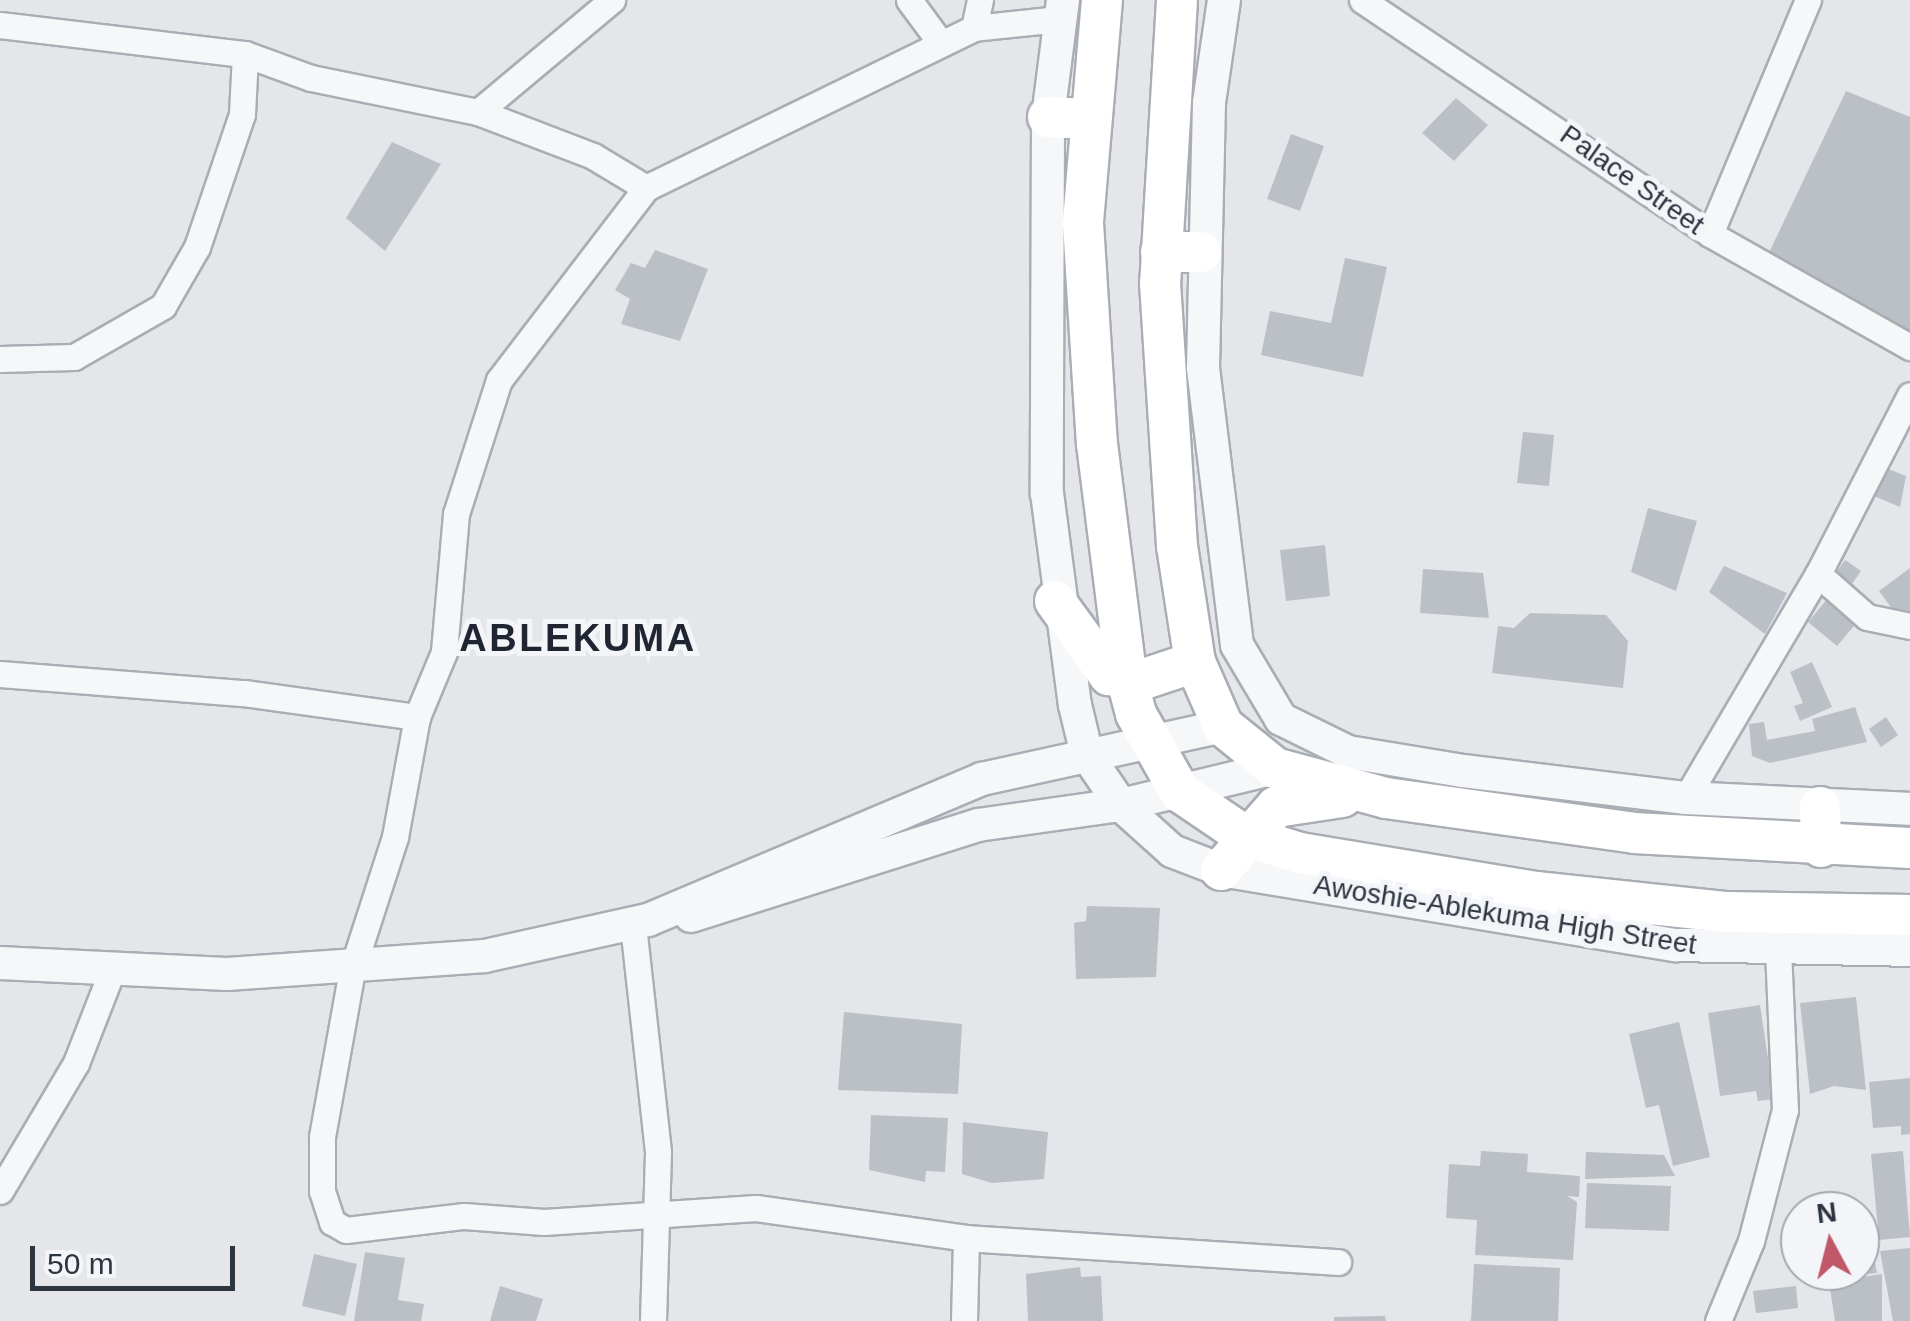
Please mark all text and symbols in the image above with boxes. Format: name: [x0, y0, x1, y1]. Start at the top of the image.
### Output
street label: Palace Street: [1554, 118, 1710, 242]
district label: ABLEKUMA: [459, 616, 697, 662]
street label: Awoshie-Ablekuma High Street: [1311, 868, 1699, 962]
north arrow: [1780, 1191, 1880, 1291]
text: N: [1815, 1196, 1838, 1229]
scale bar: [35, 1226, 240, 1288]
text: 50 m: [47, 1247, 114, 1280]

